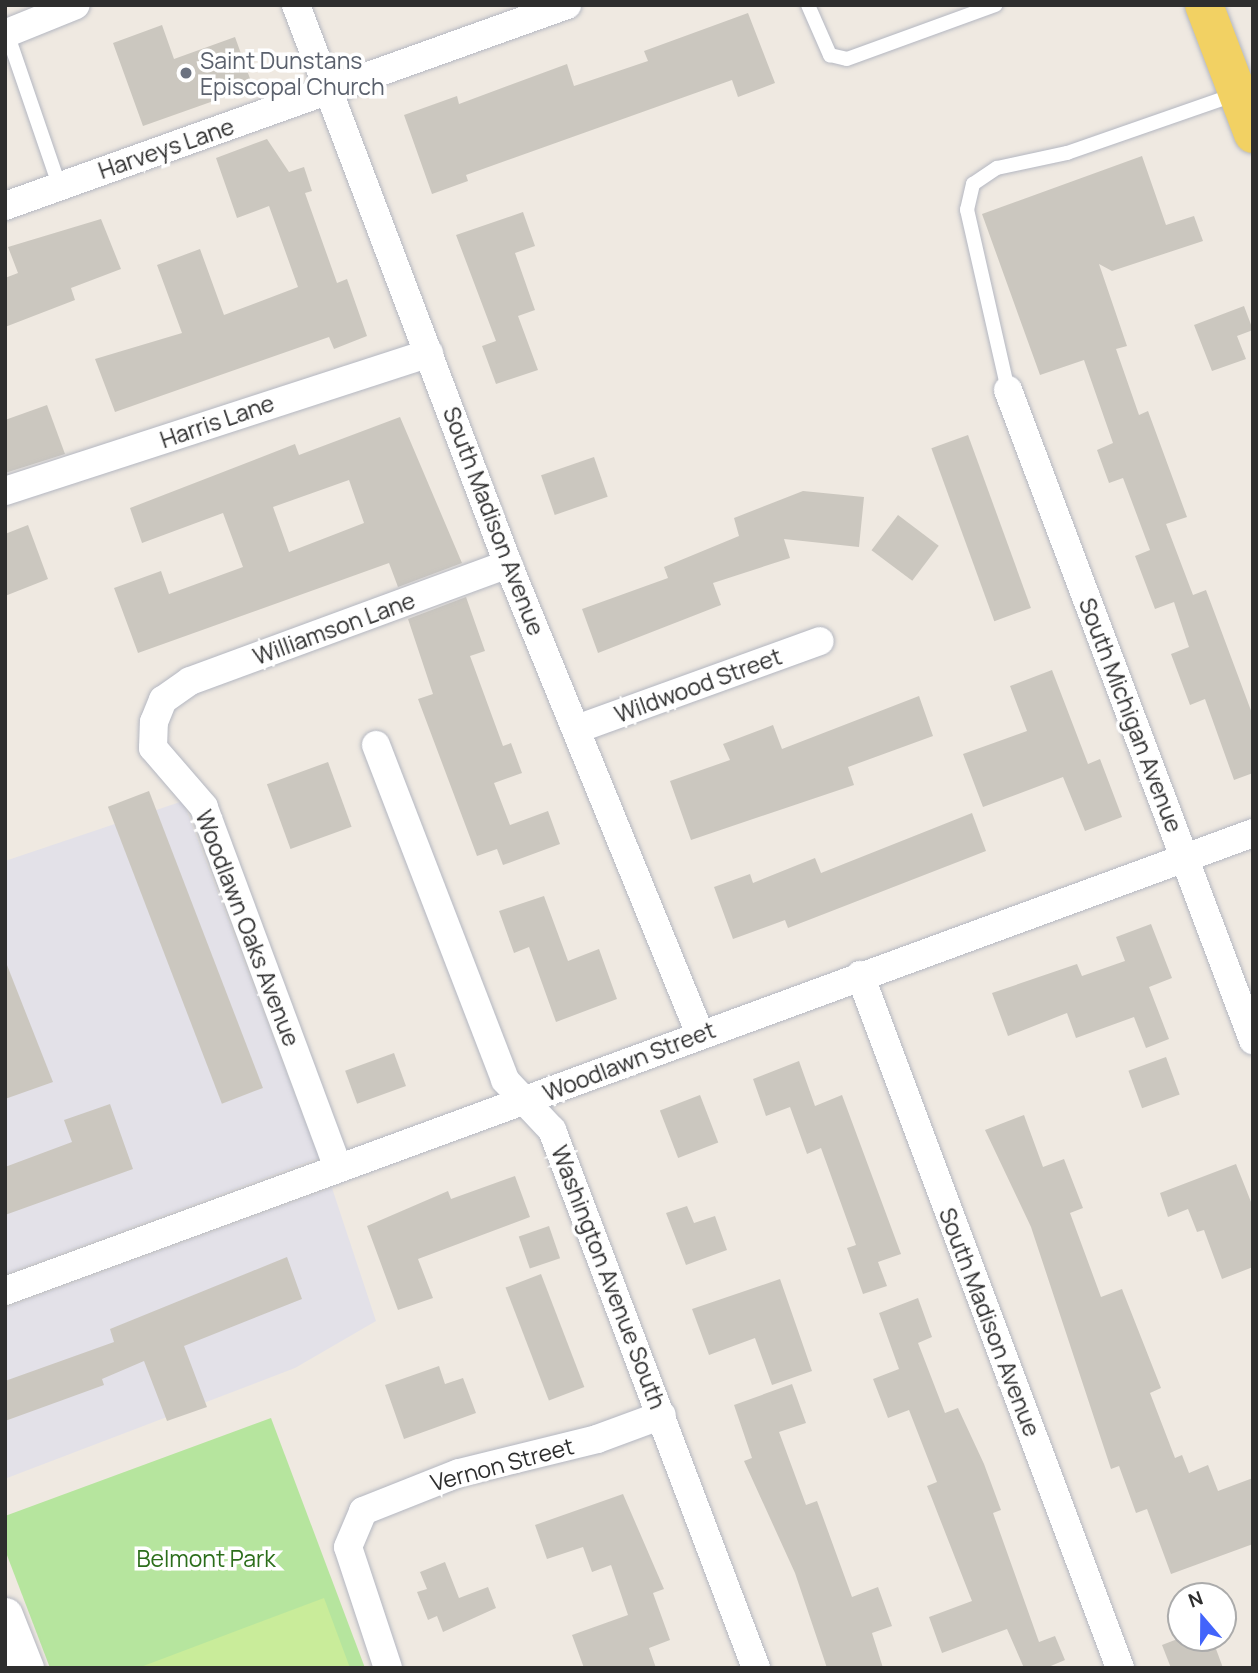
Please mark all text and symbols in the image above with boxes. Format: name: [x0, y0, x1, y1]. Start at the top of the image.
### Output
place label: Saint Dunstans Episcopal Church: [200, 46, 385, 100]
marker: Saint Dunstans Episcopal Church: [178, 65, 194, 81]
street label: Harveys Lane: [95, 112, 237, 184]
street label: Harris Lane: [156, 389, 278, 453]
street label: South Madison Avenue: [438, 403, 550, 639]
street label: Williamson Lane: [249, 586, 419, 670]
street label: South Michigan Avenue: [1074, 594, 1188, 836]
street label: Wildwood Street: [611, 642, 785, 728]
street label: Woodlawn Oaks Avenue: [190, 806, 306, 1050]
street label: Woodlawn Street: [539, 1015, 719, 1107]
street label: Washington Avenue South: [546, 1141, 672, 1413]
street label: South Madison Avenue: [934, 1204, 1046, 1440]
street label: Vernon Street: [427, 1432, 577, 1496]
park label: Belmont Park: [136, 1544, 276, 1572]
north arrow: [1167, 1582, 1237, 1652]
text: N: [1185, 1585, 1206, 1614]

